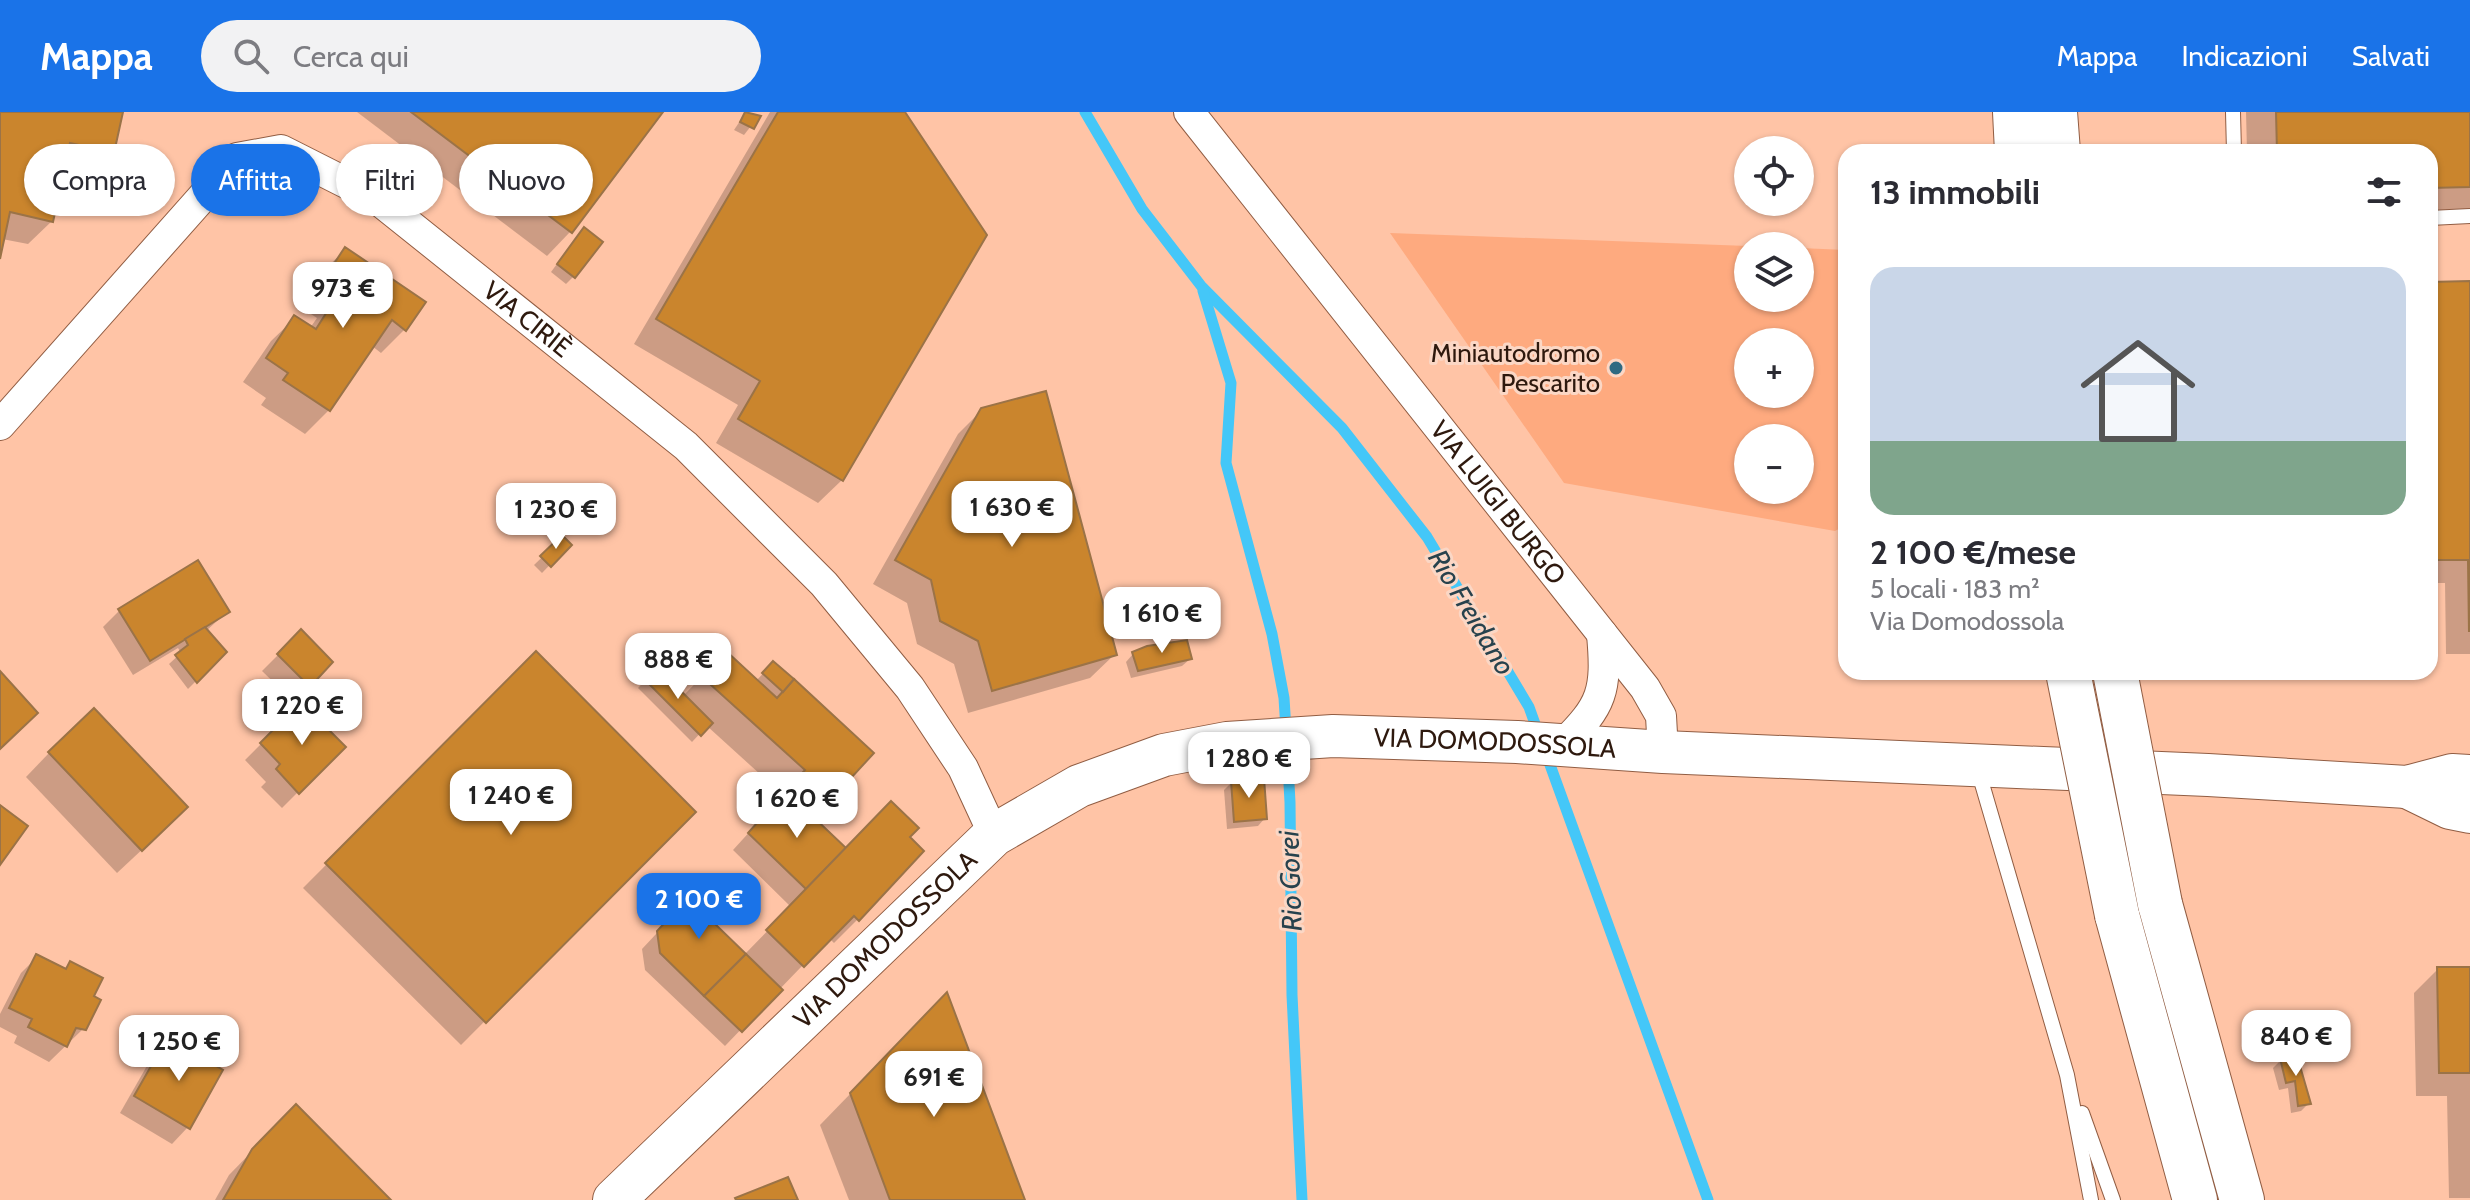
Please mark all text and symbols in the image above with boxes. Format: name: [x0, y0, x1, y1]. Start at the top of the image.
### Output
search box: [201, 20, 761, 92]
text: Mappa: [40, 33, 153, 80]
icon: search: [229, 34, 273, 78]
text: Cerca qui: [293, 38, 409, 75]
text: Mappa: [2057, 39, 2137, 73]
text: Indicazioni: [2181, 39, 2308, 73]
text: Salvati: [2352, 39, 2430, 73]
map controls: [1734, 136, 1814, 504]
button: locate: [1734, 136, 1814, 216]
chip: Compra: [24, 144, 175, 216]
chip: Affitta: [191, 144, 320, 216]
chip: Filtri: [336, 144, 443, 216]
chip: Nuovo: [459, 144, 593, 216]
icon: filters: [2362, 170, 2406, 214]
text: 13 immobili: [1870, 171, 2040, 213]
button: layers: [1734, 232, 1814, 312]
pin: 973 €: [287, 262, 399, 330]
text: 973 €: [311, 272, 375, 304]
street label: VIA CIRIÈ: [477, 274, 578, 364]
icon: home: [2066, 319, 2210, 463]
button: +: [1734, 328, 1814, 408]
place label: Miniautodromo Pescarito: [1431, 337, 1600, 399]
marker: Miniautodromo Pescarito: [1607, 359, 1625, 377]
street label: VIA LUIGI BURGO: [1423, 414, 1573, 591]
button: −: [1734, 424, 1814, 504]
pin: 1 630 €: [938, 481, 1086, 549]
pin: 1 230 €: [482, 483, 630, 551]
text: 1 630 €: [970, 491, 1054, 523]
text: 1 230 €: [514, 493, 598, 525]
text: 2 100 €/mese: [1870, 531, 2076, 573]
water label: Rio Freidano: [1421, 543, 1523, 681]
text: 5 locali · 183 m²: [1870, 573, 2040, 605]
pin: 1 610 €: [1088, 587, 1236, 655]
text: 1 610 €: [1122, 597, 1202, 629]
text: Via Domodossola: [1870, 605, 2064, 637]
pin: 888 €: [622, 633, 734, 701]
text: 888 €: [643, 643, 713, 675]
pin: 1 220 €: [228, 679, 376, 747]
text: 1 220 €: [260, 689, 344, 721]
street label: VIA DOMODOSSOLA: [1373, 721, 1617, 765]
pin: 1 280 €: [1175, 732, 1323, 800]
text: 1 280 €: [1206, 742, 1292, 774]
pin: 1 240 €: [437, 769, 585, 837]
pin: 1 620 €: [723, 772, 871, 840]
text: 1 240 €: [468, 779, 554, 811]
text: 1 620 €: [755, 782, 839, 814]
water label: Rio Gorei: [1271, 829, 1309, 932]
street label: VIA DOMODOSSOLA: [787, 844, 984, 1035]
pin: 2 100 €: [625, 873, 773, 941]
text: 2 100 €: [655, 883, 743, 915]
pin: 840 €: [2240, 1010, 2352, 1078]
pin: 1 250 €: [105, 1015, 253, 1083]
text: 840 €: [2260, 1020, 2332, 1052]
text: 1 250 €: [137, 1025, 221, 1057]
pin: 691 €: [878, 1051, 990, 1119]
text: 691 €: [903, 1061, 965, 1093]

